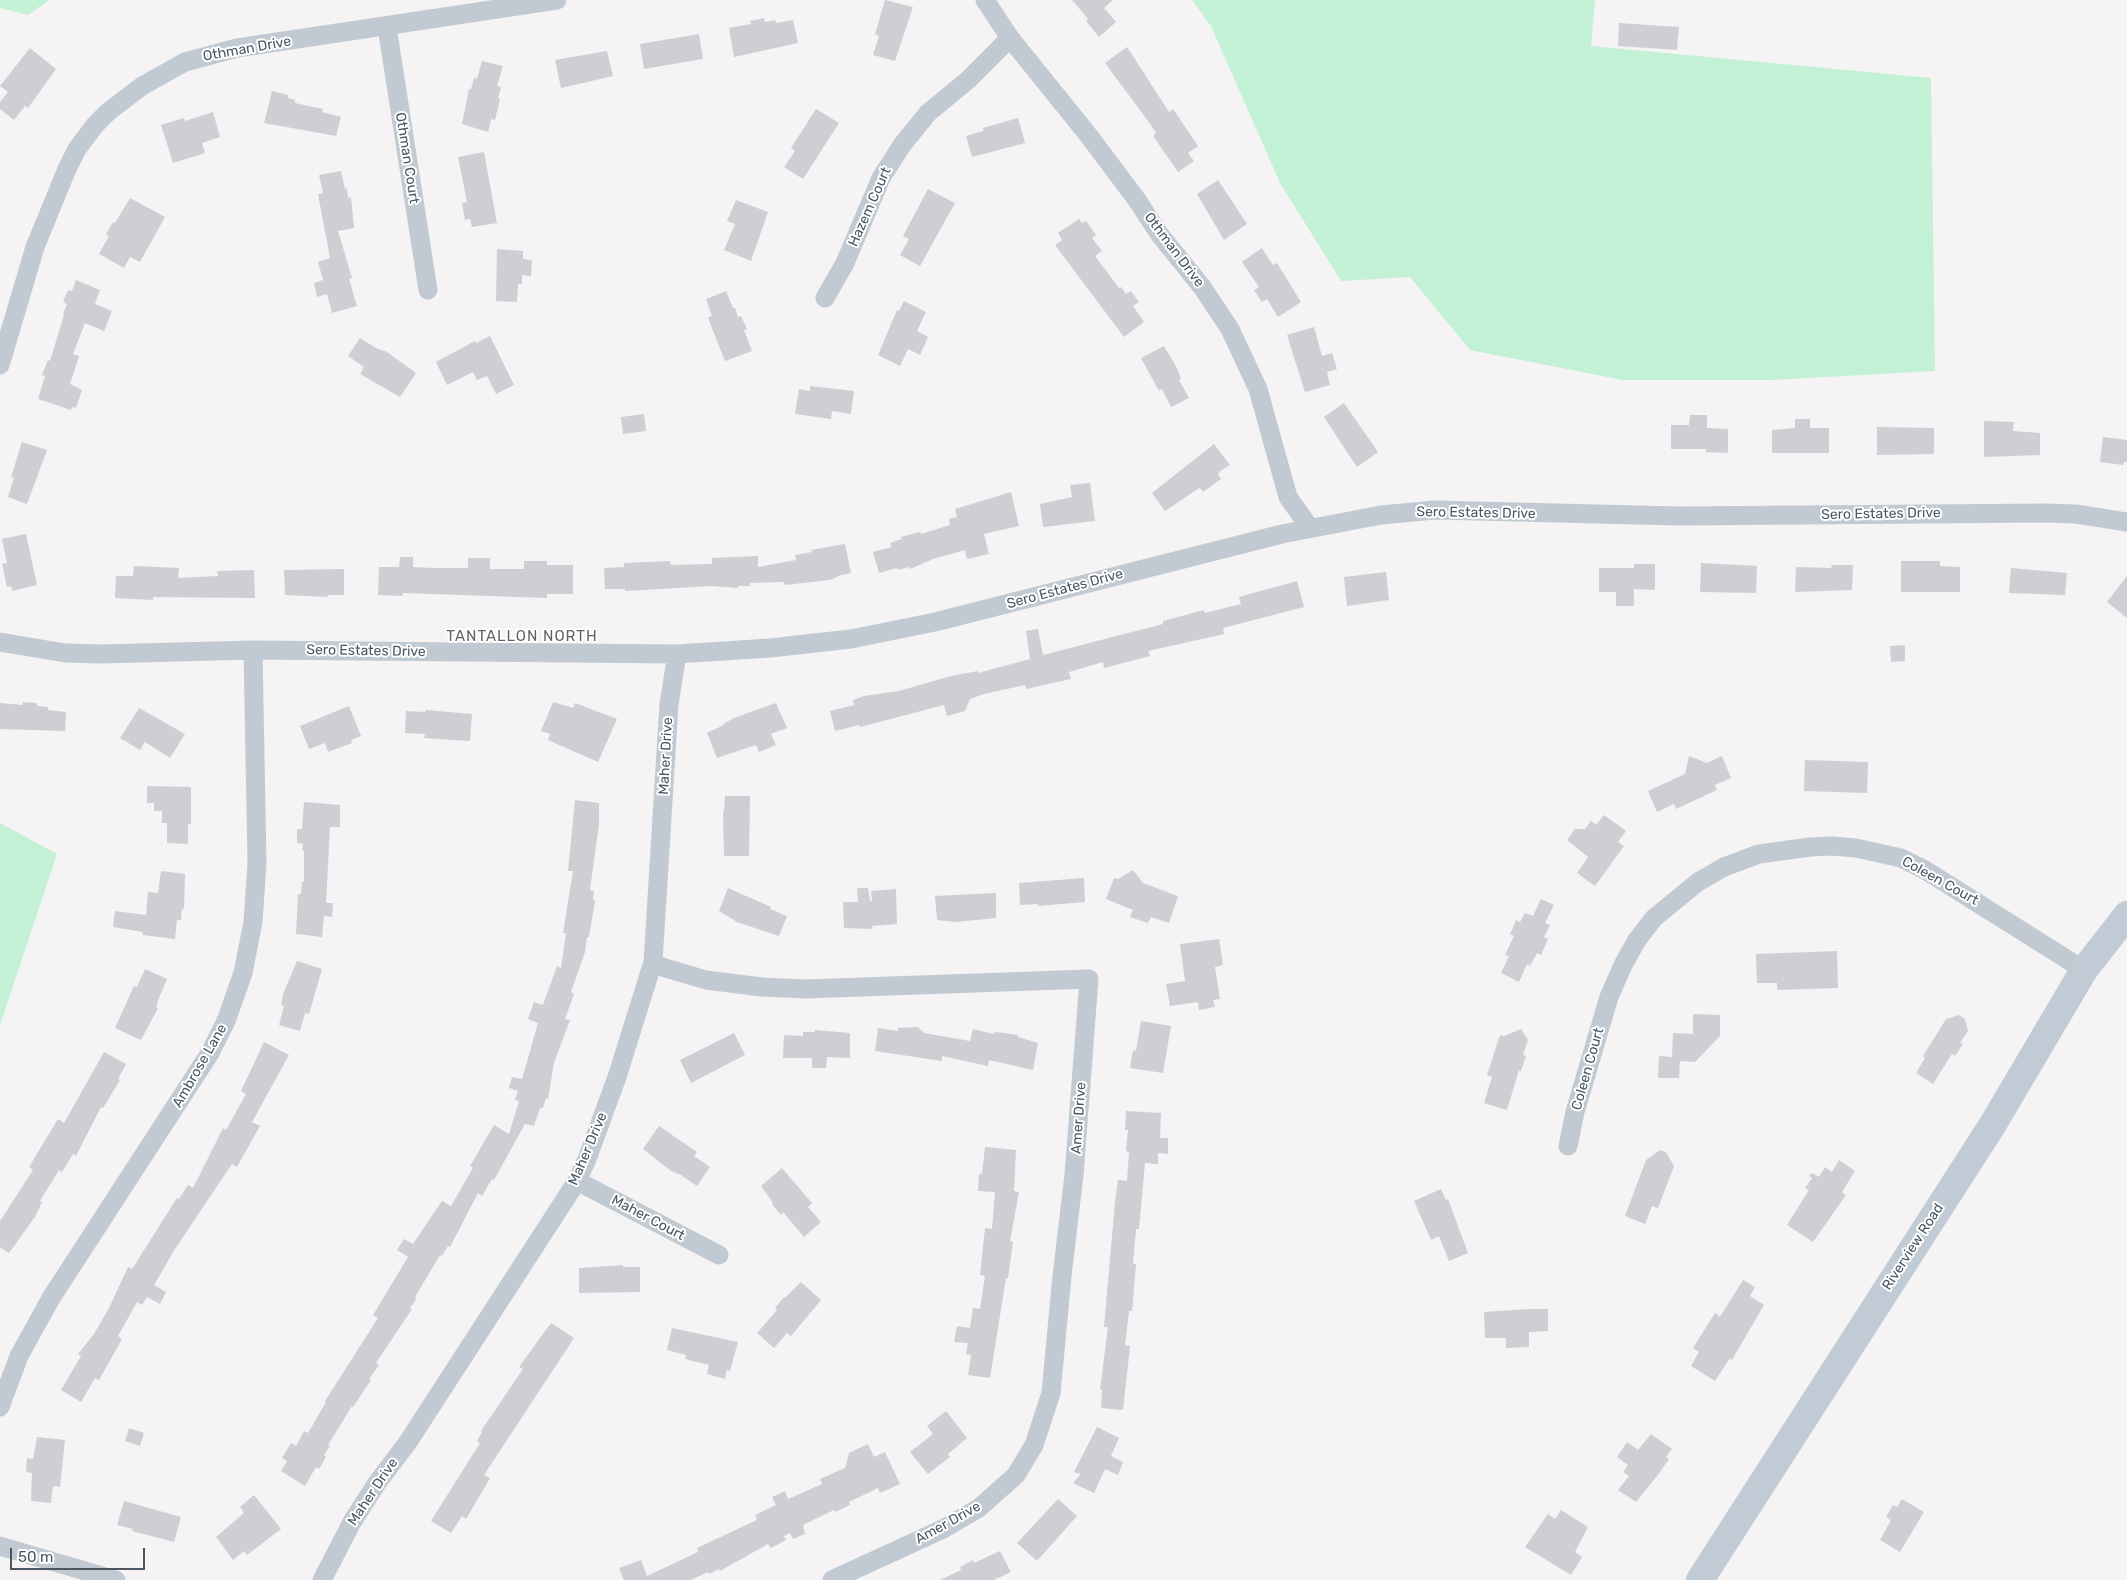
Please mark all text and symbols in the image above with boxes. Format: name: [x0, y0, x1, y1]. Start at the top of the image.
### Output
street label: Othman Drive: [202, 33, 292, 65]
street label: Othman Court: [391, 111, 423, 205]
street label: Hazem Court: [845, 165, 895, 249]
street label: Othman Drive: [1140, 209, 1208, 291]
street label: Sero Estates Drive: [1416, 504, 1536, 522]
street label: Sero Estates Drive: [1821, 505, 1941, 523]
street label: Sero Estates Drive: [1005, 565, 1125, 613]
district label: TANTALLON NORTH: [444, 628, 600, 646]
street label: Sero Estates Drive: [306, 642, 426, 660]
street label: Maher Drive: [656, 717, 676, 795]
street label: Coleen Court: [1899, 853, 1981, 909]
street label: Ambrose Lane: [169, 1021, 231, 1111]
street label: Coleen Court: [1568, 1026, 1608, 1112]
street label: Amer Drive: [1068, 1081, 1090, 1155]
street label: Maher Drive: [565, 1110, 611, 1188]
street label: Maher Court: [608, 1192, 688, 1244]
street label: Riverview Road: [1879, 1201, 1947, 1293]
street label: Maher Drive: [344, 1455, 402, 1529]
street label: Amer Drive: [912, 1498, 984, 1548]
scale bar: [12, 1538, 148, 1570]
text: 50 m: [18, 1548, 53, 1566]

